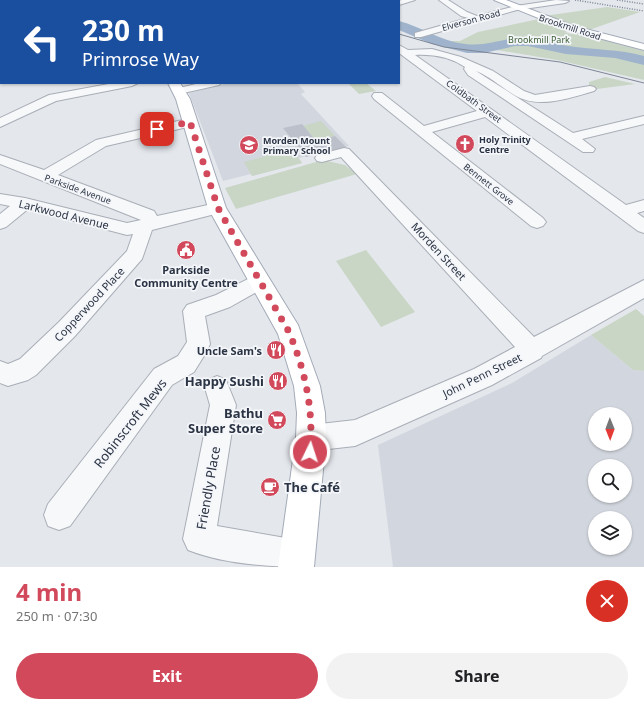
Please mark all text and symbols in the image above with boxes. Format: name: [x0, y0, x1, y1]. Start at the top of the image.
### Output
street label: Elverson Road: [440, 6, 502, 34]
text: 230 m: [82, 11, 165, 49]
street label: Brookmill Road: [537, 11, 603, 43]
icon: left: [16, 16, 68, 68]
park label: Brookmill Park: [508, 33, 570, 46]
text: Primrose Way: [82, 47, 199, 71]
street label: Coldbath Street: [444, 76, 505, 126]
pin: [140, 112, 174, 146]
icon: arrive: [146, 118, 168, 140]
church icon: Holy Trinity Centre: [454, 133, 476, 155]
place label: Holy Trinity Centre: [479, 133, 532, 156]
school or university icon: Morden Mount Primary School: [238, 134, 260, 156]
place label: Morden Mount Primary School: [263, 134, 331, 157]
street label: Bennett Grove: [461, 160, 517, 208]
street label: Parkside Avenue: [43, 171, 113, 207]
street label: Larkwood Avenue: [17, 196, 111, 232]
street label: Morden Street: [408, 219, 470, 283]
public building icon: Parkside Community Centre: [175, 239, 197, 261]
place label: Parkside Community Centre: [134, 262, 238, 290]
street label: Copperwood Place: [51, 264, 127, 344]
restaurant icon: Uncle Sam's: [265, 339, 287, 361]
place label: Uncle Sam's: [197, 343, 262, 358]
street label: John Penn Street: [439, 349, 524, 401]
restaurant icon: Happy Sushi: [267, 370, 289, 392]
place label: Happy Sushi: [185, 372, 264, 390]
street label: Robinscroft Mews: [89, 375, 171, 471]
place label: Bathu Super Store: [188, 404, 263, 437]
north arrow: [588, 407, 632, 451]
map controls: [588, 407, 632, 555]
supermarket icon: Bathu Super Store: [266, 409, 288, 431]
position arrow: [289, 431, 331, 473]
street label: Friendly Place: [192, 445, 224, 531]
button: search: [588, 459, 632, 503]
cafe icon: The Café: [259, 476, 281, 498]
place label: The Café: [284, 478, 340, 496]
button: layers: [588, 511, 632, 555]
text: 4 min: [16, 575, 82, 608]
button: close: [586, 580, 628, 622]
text: 250 m · 07:30: [16, 607, 97, 625]
button: Exit: [16, 653, 318, 699]
button: Share: [326, 653, 628, 699]

